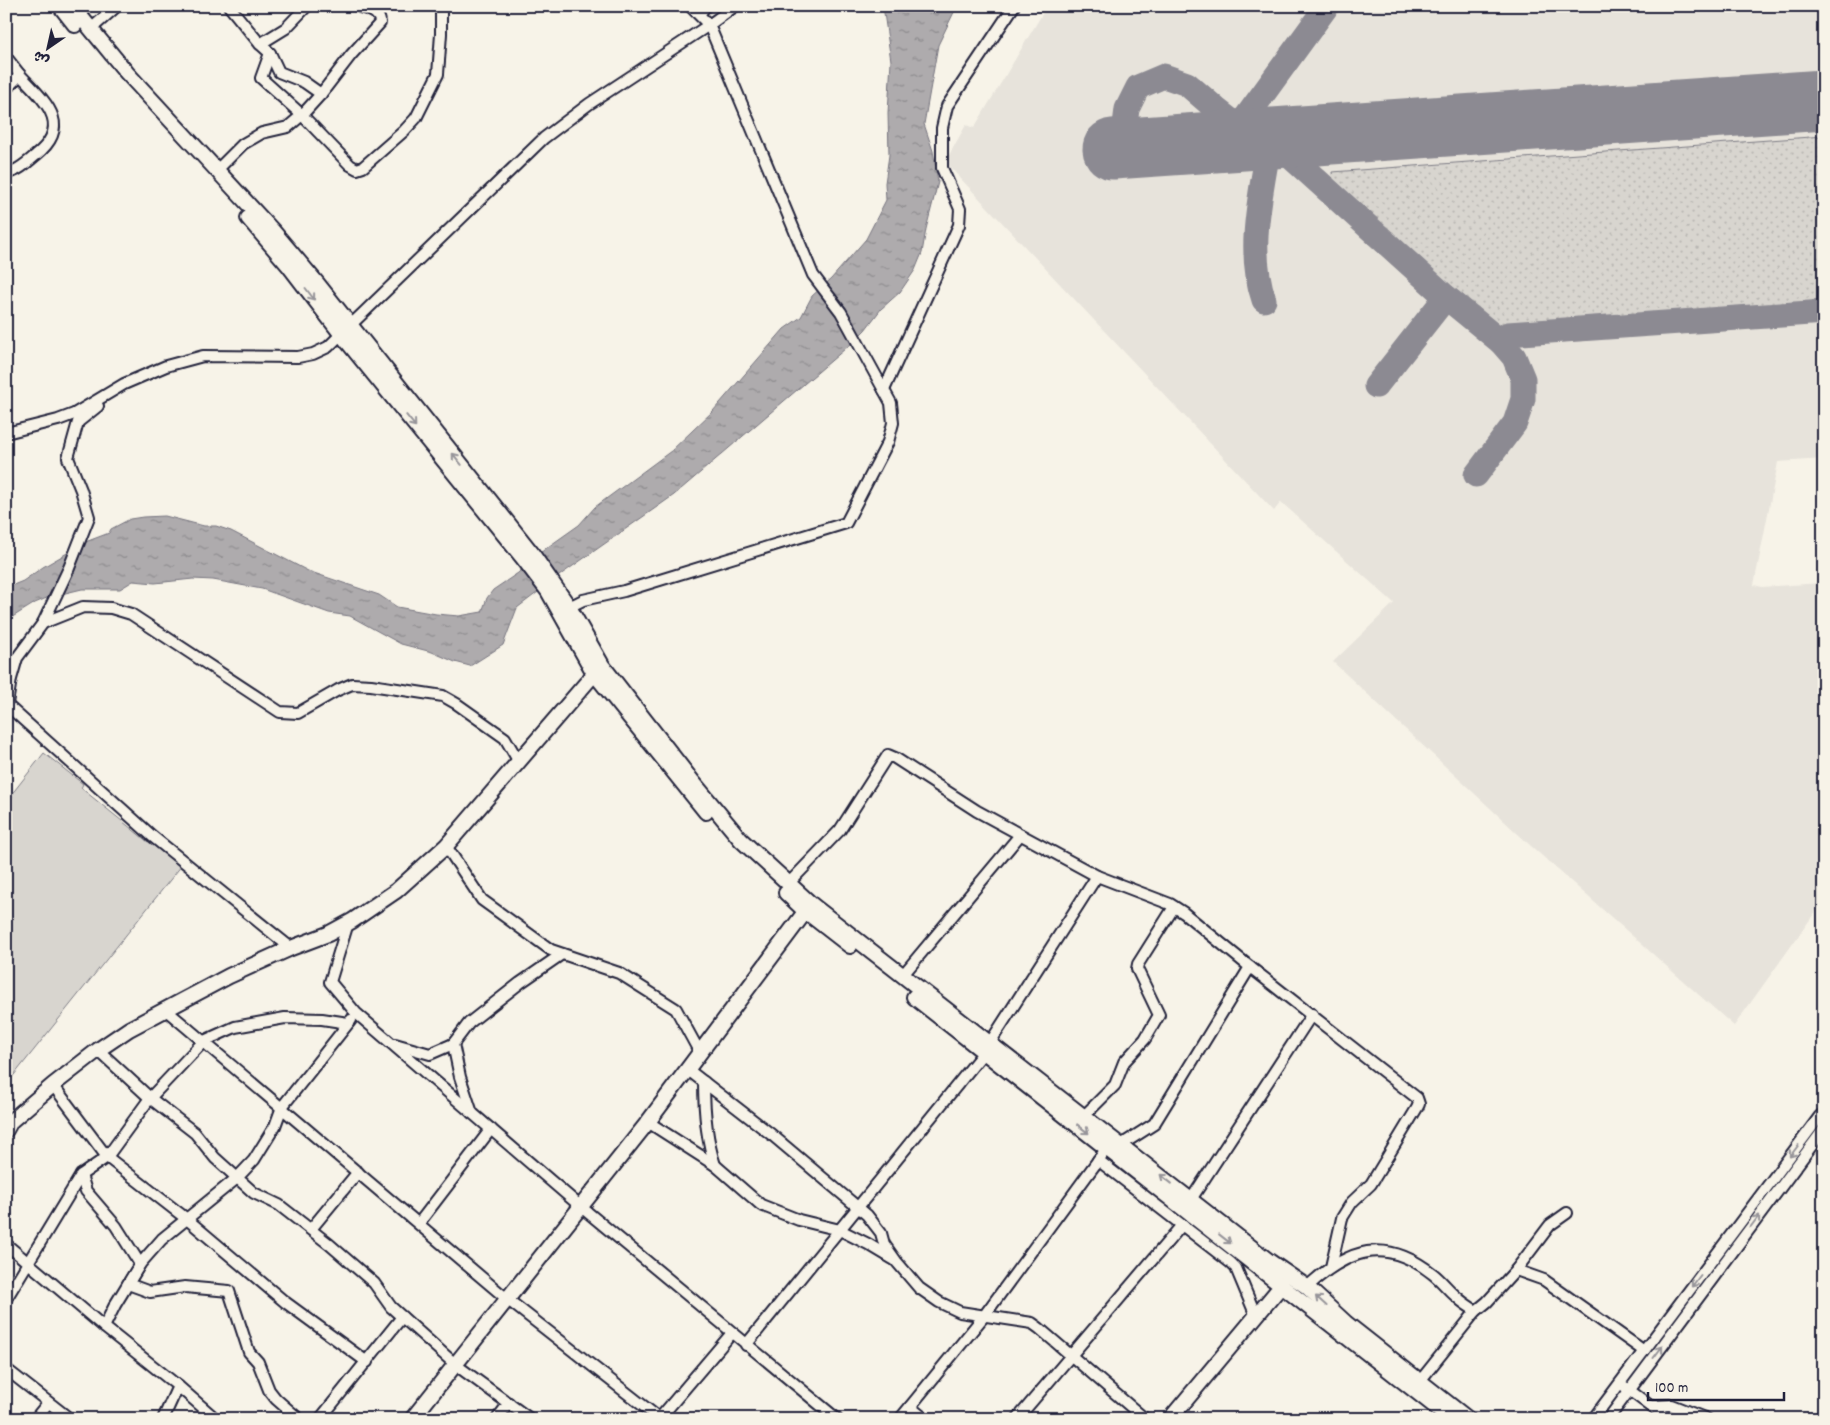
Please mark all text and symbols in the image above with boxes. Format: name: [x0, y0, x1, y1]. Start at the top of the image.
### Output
north arrow: [22, 22, 72, 72]
text: ش: [30, 45, 54, 70]
one-way arrow: [305, 287, 315, 301]
one-way arrow: [406, 414, 417, 427]
one-way arrow: [451, 453, 462, 466]
one-way arrow: [1076, 1123, 1089, 1134]
one-way arrow: [1788, 1144, 1799, 1157]
one-way arrow: [1160, 1174, 1173, 1185]
one-way arrow: [1750, 1214, 1760, 1228]
one-way arrow: [1218, 1234, 1231, 1245]
one-way arrow: [1691, 1274, 1701, 1288]
one-way arrow: [1315, 1295, 1328, 1306]
one-way arrow: [1653, 1345, 1663, 1359]
scale bar: [1648, 1370, 1784, 1402]
text: 100 m: [1655, 1378, 1688, 1400]

